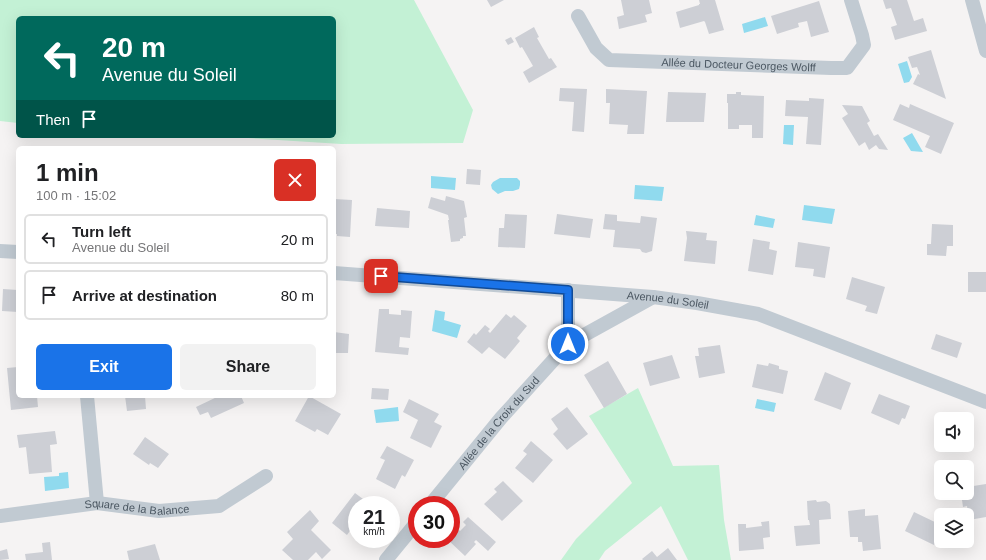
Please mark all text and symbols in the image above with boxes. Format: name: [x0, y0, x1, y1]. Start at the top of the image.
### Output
icon: left: [36, 32, 88, 84]
text: 20 m: [102, 32, 166, 63]
street label: Allée du Docteur Georges Wolff: [661, 56, 817, 73]
text: Avenue du Soleil: [102, 65, 237, 85]
icon: arrive: [78, 108, 100, 130]
text: Then: [36, 111, 70, 128]
text: 1 min: [36, 159, 99, 186]
button: close: [274, 159, 316, 201]
text: 100 m · 15:02: [36, 188, 116, 203]
text: Turn left: [72, 223, 131, 240]
icon: left: [38, 228, 60, 250]
text: 20 m: [281, 231, 314, 248]
text: Avenue du Soleil: [72, 240, 169, 255]
pin: [364, 259, 398, 293]
icon: arrive: [370, 265, 392, 287]
icon: arrive: [38, 284, 60, 306]
text: Arrive at destination: [72, 287, 217, 304]
text: 80 m: [281, 287, 314, 304]
street label: Avenue du Soleil: [626, 289, 710, 311]
position arrow: [547, 323, 589, 365]
button: Exit: [36, 344, 172, 390]
button: Share: [180, 344, 316, 390]
street label: Allée de la Croix du Sud: [456, 374, 542, 472]
map controls: [934, 412, 974, 548]
button: sound: [934, 412, 974, 452]
button: search: [934, 460, 974, 500]
speed limit sign: 30: [408, 496, 460, 548]
street label: Square de la Balance: [84, 497, 190, 517]
text: 21: [363, 506, 385, 528]
button: layers: [934, 508, 974, 548]
text: km/h: [363, 526, 385, 537]

